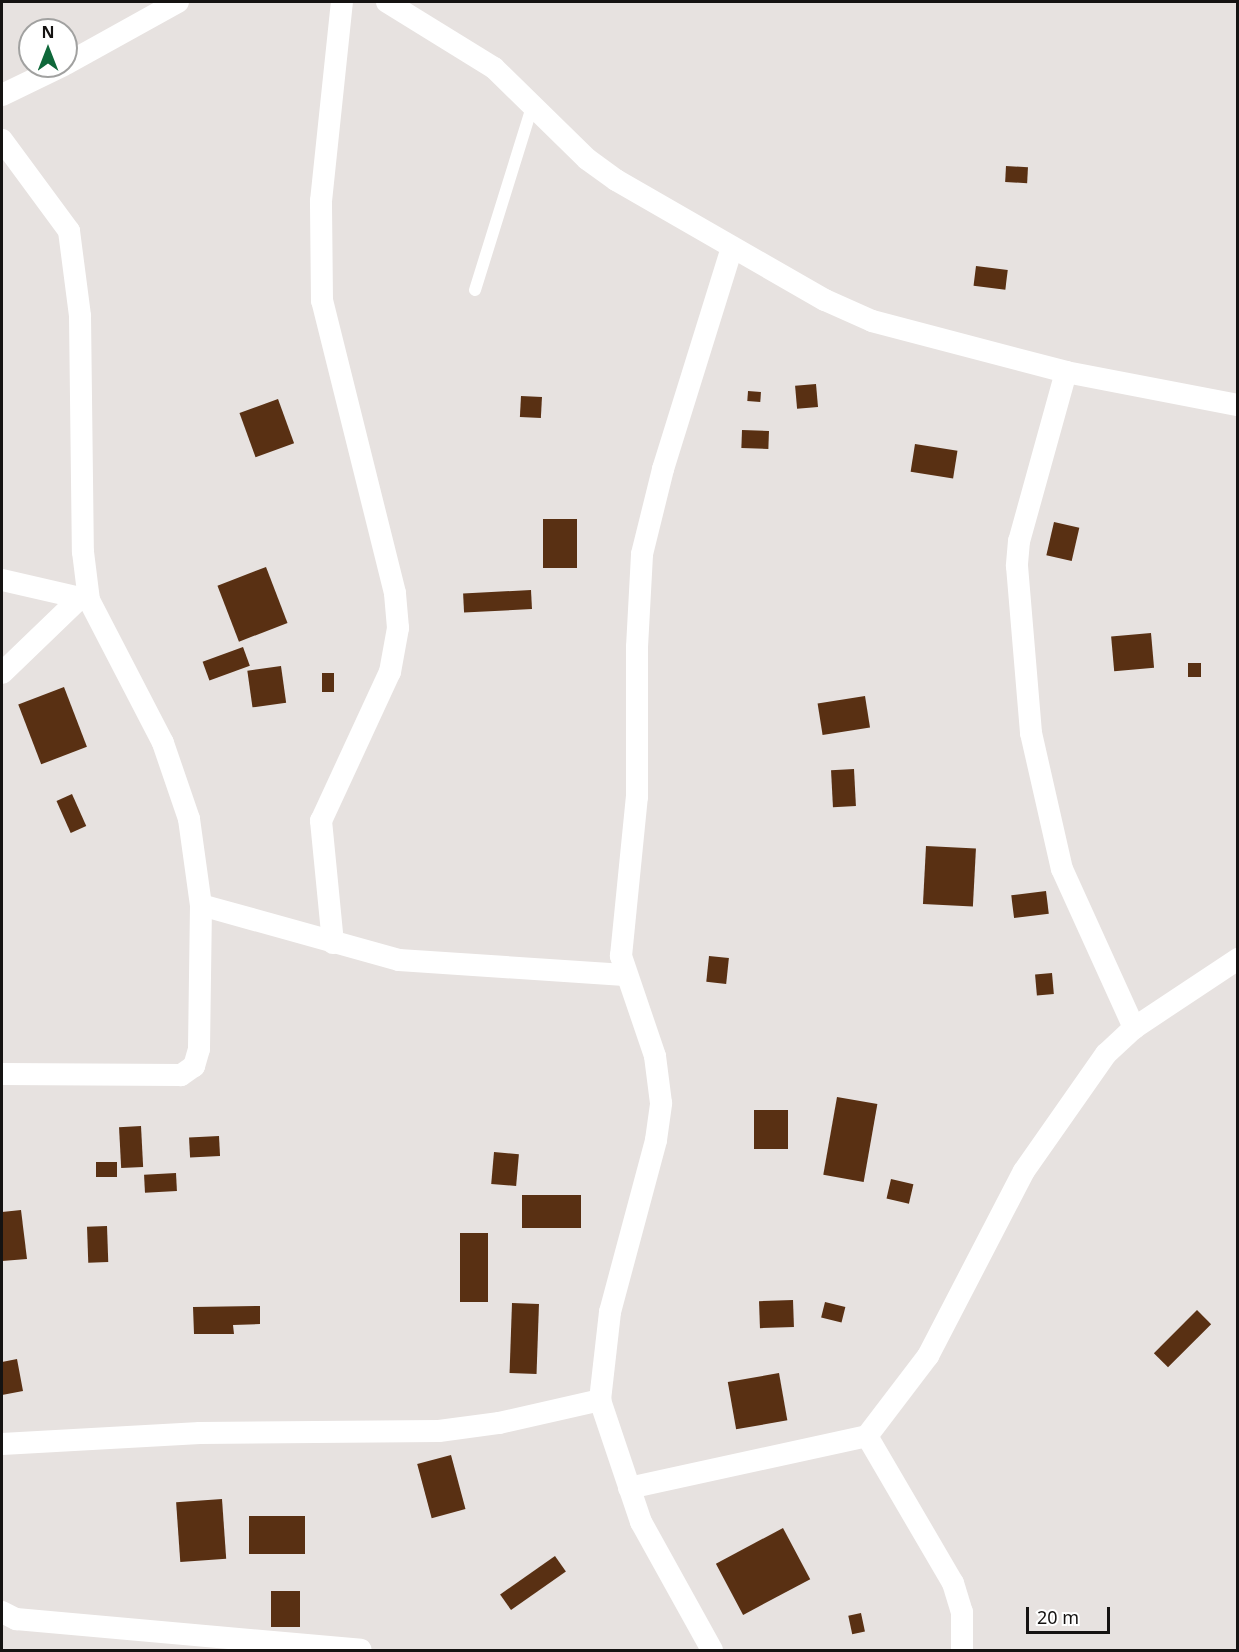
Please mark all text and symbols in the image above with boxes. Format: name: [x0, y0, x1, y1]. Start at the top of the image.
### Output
north arrow: [18, 18, 78, 78]
text: N: [41, 21, 55, 43]
scale bar: [1029, 1595, 1113, 1633]
text: 20 m: [1037, 1605, 1079, 1629]

